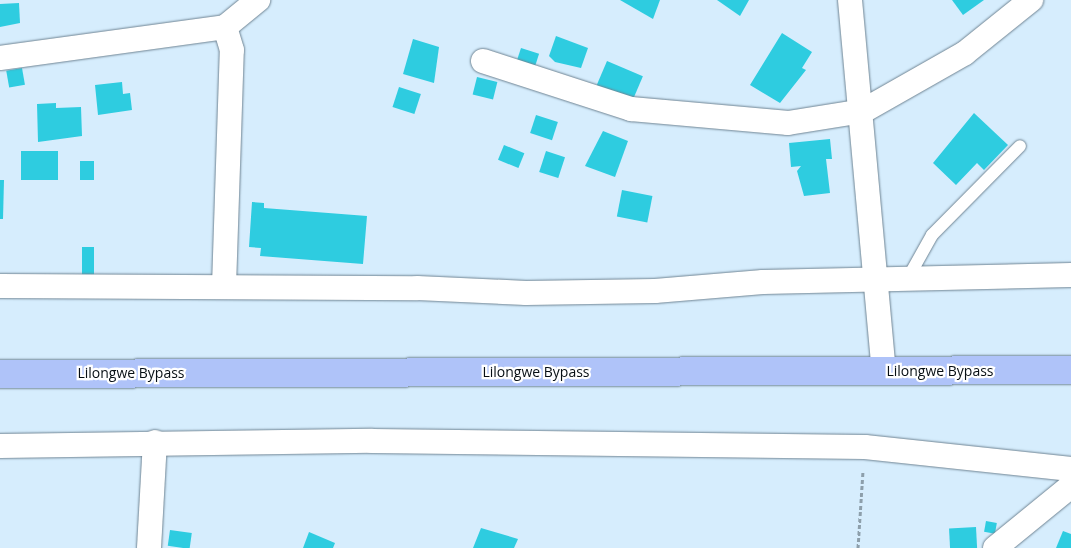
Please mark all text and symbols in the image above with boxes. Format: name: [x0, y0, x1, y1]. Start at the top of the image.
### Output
street label: Lilongwe Bypass: [886, 363, 994, 379]
street label: Lilongwe Bypass: [482, 364, 590, 380]
street label: Lilongwe Bypass: [77, 365, 185, 381]

